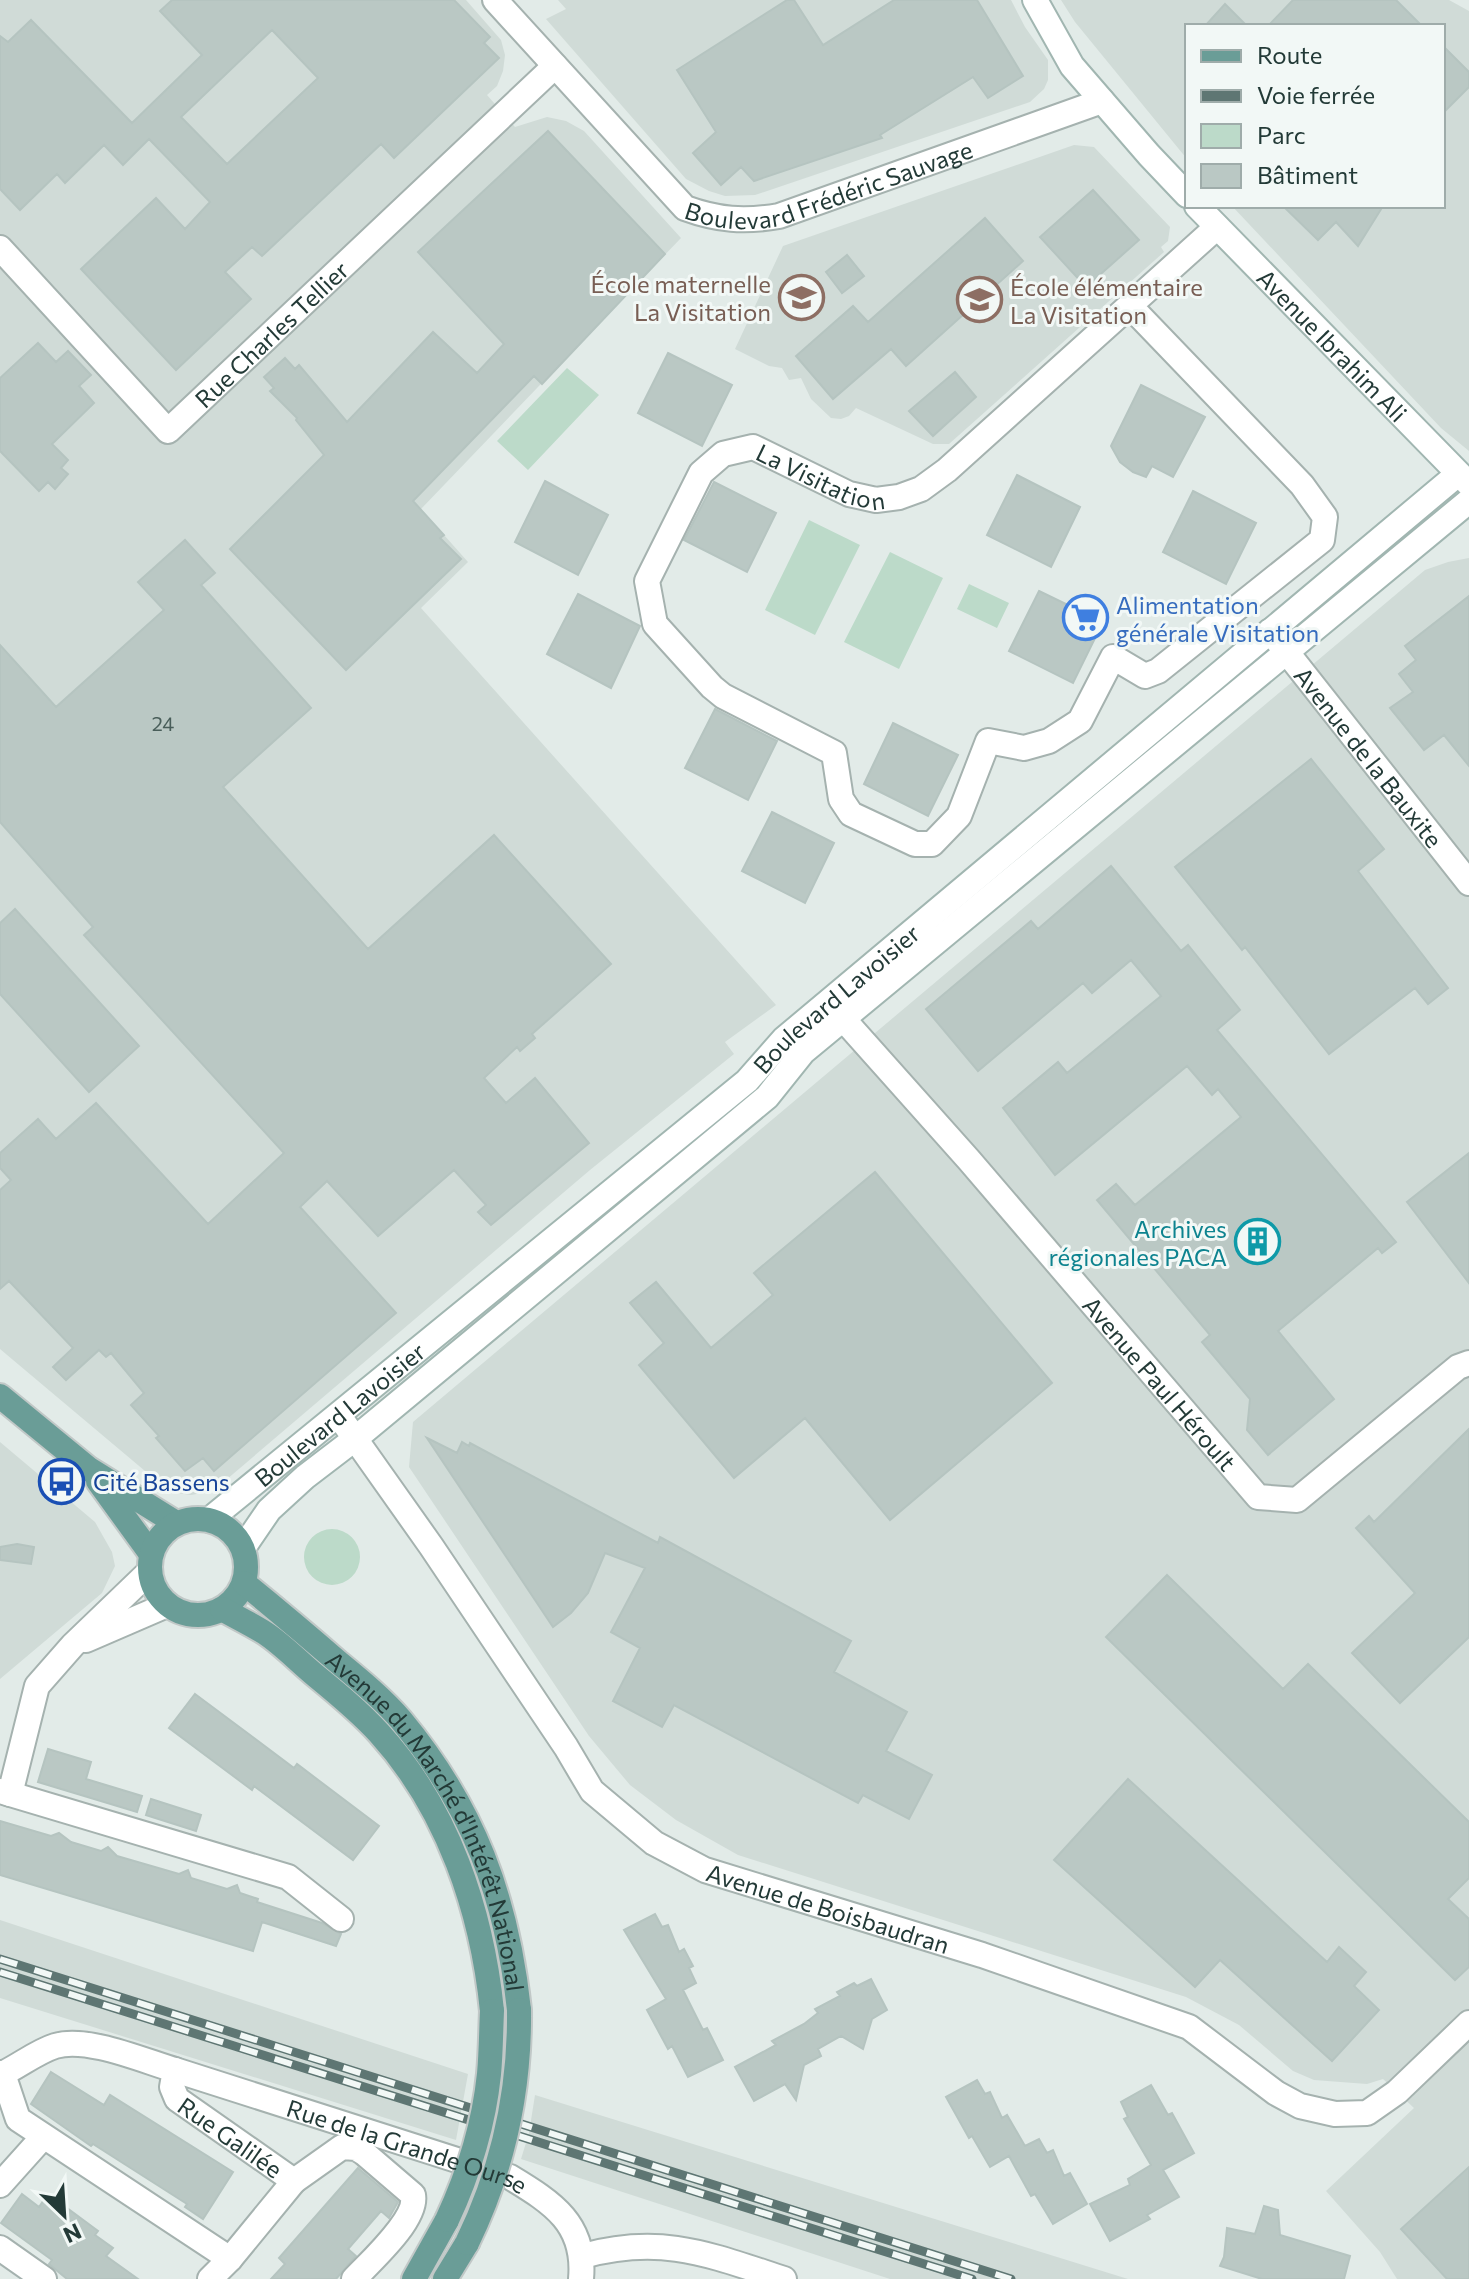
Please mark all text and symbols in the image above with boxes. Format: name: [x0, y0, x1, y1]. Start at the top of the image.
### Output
legend: [1185, 24, 1445, 208]
text: Route: [1257, 40, 1322, 69]
text: Voie ferrée: [1257, 80, 1375, 109]
text: Parc: [1257, 120, 1306, 149]
street label: Boulevard Frédéric Sauvage: [682, 134, 976, 234]
text: Bâtiment: [1257, 160, 1358, 189]
street label: Rue Charles Tellier: [188, 254, 354, 413]
street label: Avenue Ibrahim Ali: [1252, 262, 1414, 427]
place label: École maternelle La Visitation: [591, 269, 771, 326]
place label: École élémentaire La Visitation: [1010, 272, 1203, 329]
school or university icon: École maternelle La Visitation: [778, 273, 826, 321]
school or university icon: École élémentaire La Visitation: [955, 276, 1003, 324]
street label: La Visitation: [752, 437, 887, 515]
place label: Alimentation générale Visitation: [1116, 590, 1319, 647]
supermarket icon: Alimentation générale Visitation: [1061, 594, 1109, 642]
street label: Avenue de la Bauxite: [1289, 661, 1449, 853]
house number: 24: [152, 711, 174, 735]
street label: Boulevard Lavoisier: [747, 917, 925, 1079]
place label: Archives régionales PACA: [1048, 1214, 1227, 1271]
building icon: Archives régionales PACA: [1234, 1218, 1282, 1266]
street label: Avenue Paul Héroult: [1078, 1290, 1243, 1476]
street label: Boulevard Lavoisier: [248, 1335, 431, 1492]
bus stop icon: Cité Bassens: [38, 1457, 86, 1505]
place label: Cité Bassens: [93, 1467, 230, 1496]
street label: Avenue du Marché d'Intérêt National: [321, 1644, 531, 1993]
street label: Avenue de Boisbaudran: [703, 1857, 953, 1959]
street label: Rue Galilée: [173, 2090, 288, 2183]
street label: Rue de la Grande Ourse: [283, 2092, 533, 2199]
north arrow: [24, 2175, 104, 2255]
text: N: [59, 2218, 86, 2249]

